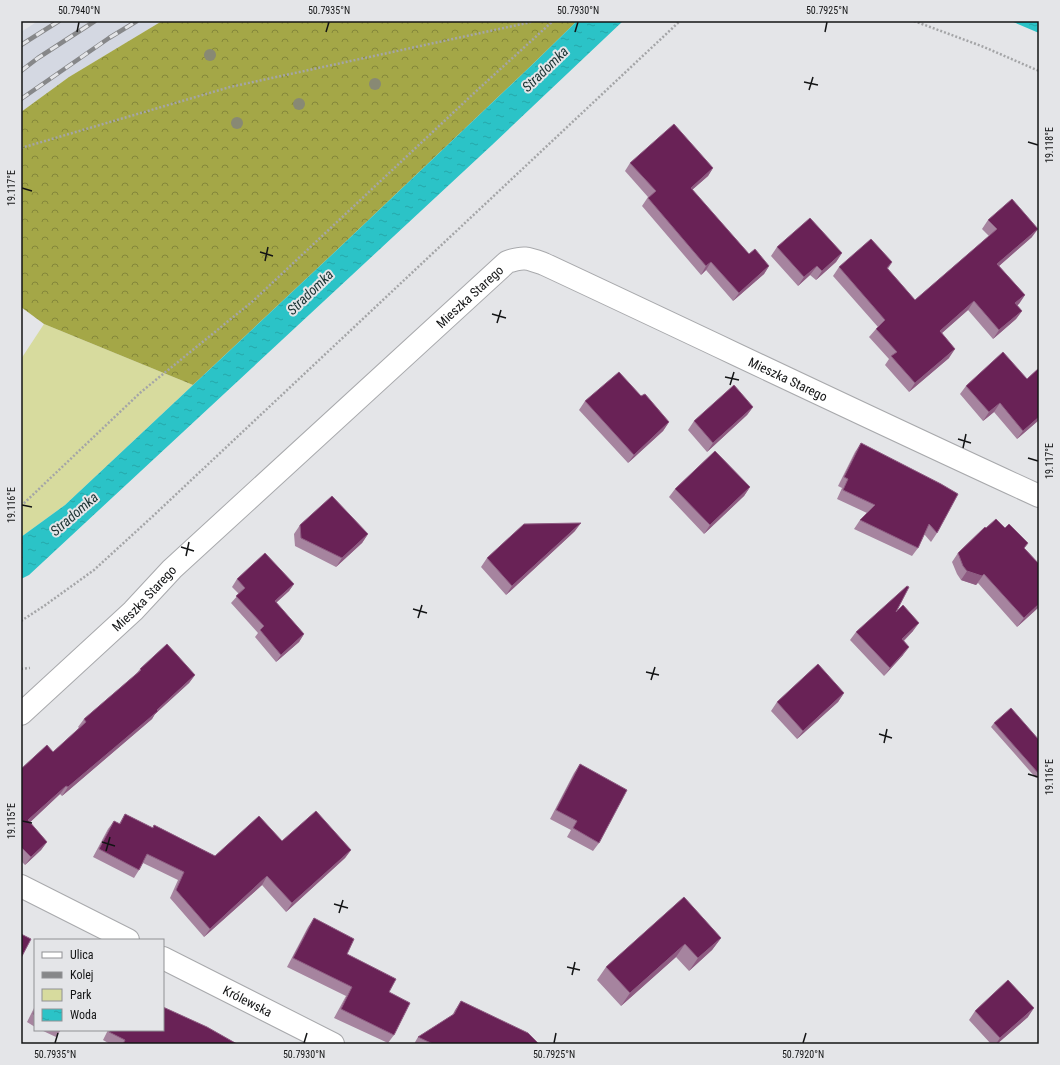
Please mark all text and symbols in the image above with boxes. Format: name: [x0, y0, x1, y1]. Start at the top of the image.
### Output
text: 50.7940°N: [58, 5, 100, 16]
text: 50.7935°N: [308, 5, 350, 16]
text: 50.7930°N: [557, 5, 599, 16]
text: 50.7925°N: [806, 5, 848, 16]
water label: Stradomka: [519, 43, 571, 95]
text: 19.118°E: [1044, 127, 1055, 163]
text: 19.117°E: [6, 170, 17, 206]
street label: Mieszka Starego: [433, 262, 506, 331]
water label: Stradomka: [284, 266, 336, 318]
street label: Mieszka Starego: [746, 354, 830, 404]
text: 19.117°E: [1044, 443, 1055, 479]
text: 19.116°E: [6, 487, 17, 523]
water label: Stradomka: [47, 489, 101, 539]
street label: Mieszka Starego: [109, 562, 179, 634]
text: 19.116°E: [1044, 759, 1055, 795]
text: 19.115°E: [6, 803, 17, 839]
legend: [34, 939, 164, 1031]
text: Ulica: [70, 948, 94, 962]
text: Kolej: [70, 968, 93, 982]
street label: Królewska: [221, 982, 275, 1020]
text: Park: [70, 988, 92, 1002]
text: Woda: [70, 1008, 97, 1022]
text: 50.7935°N: [34, 1049, 76, 1060]
text: 50.7930°N: [283, 1049, 325, 1060]
text: 50.7925°N: [533, 1049, 575, 1060]
text: 50.7920°N: [782, 1049, 824, 1060]

